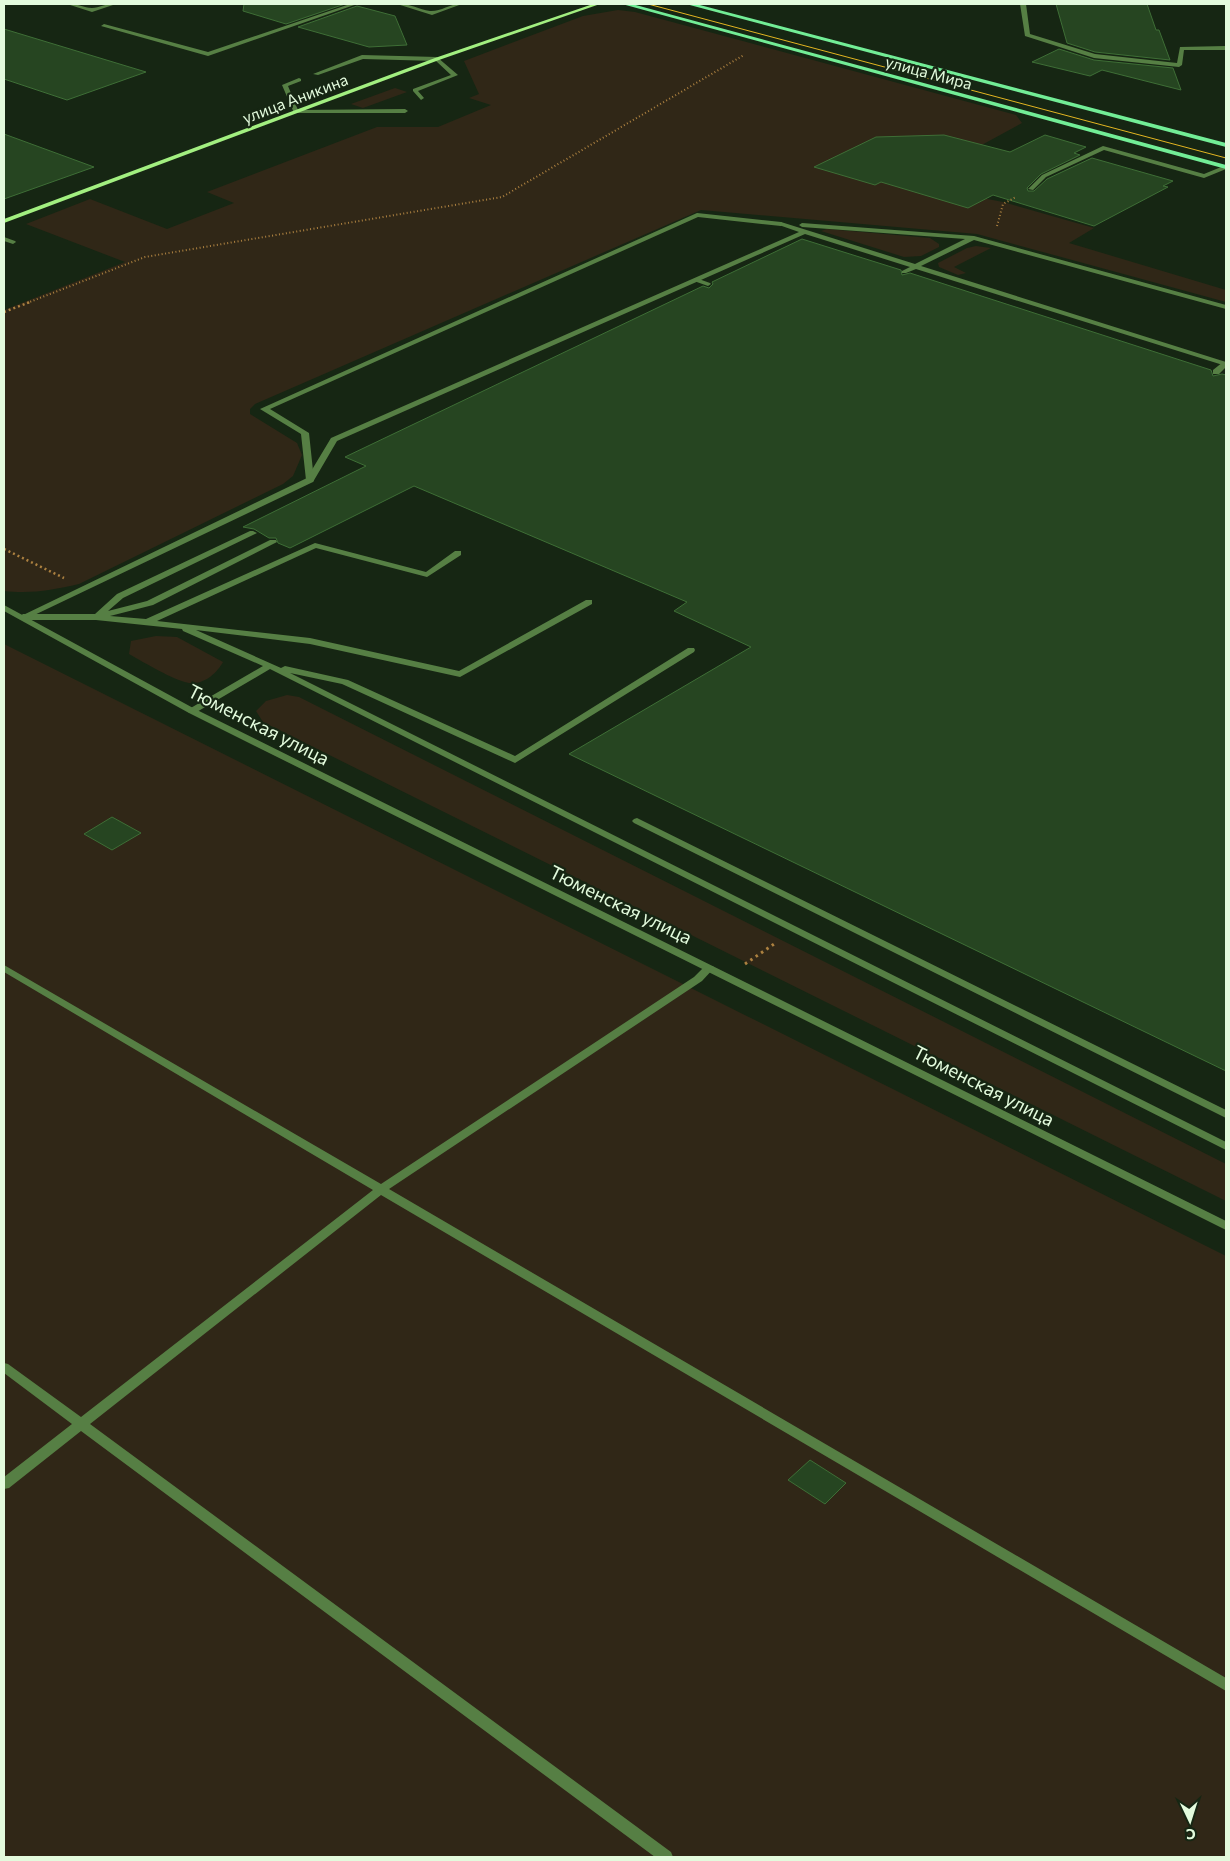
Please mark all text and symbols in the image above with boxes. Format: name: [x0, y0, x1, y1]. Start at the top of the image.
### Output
street label: улица Мира: [884, 51, 974, 93]
street label: улица Аникина: [240, 69, 350, 127]
street label: Тюменская улица: [185, 678, 333, 770]
street label: Тюменская улица: [546, 860, 696, 948]
street label: Тюменская улица: [910, 1039, 1058, 1131]
north arrow: [1165, 1796, 1215, 1846]
text: С: [1186, 1826, 1196, 1843]

